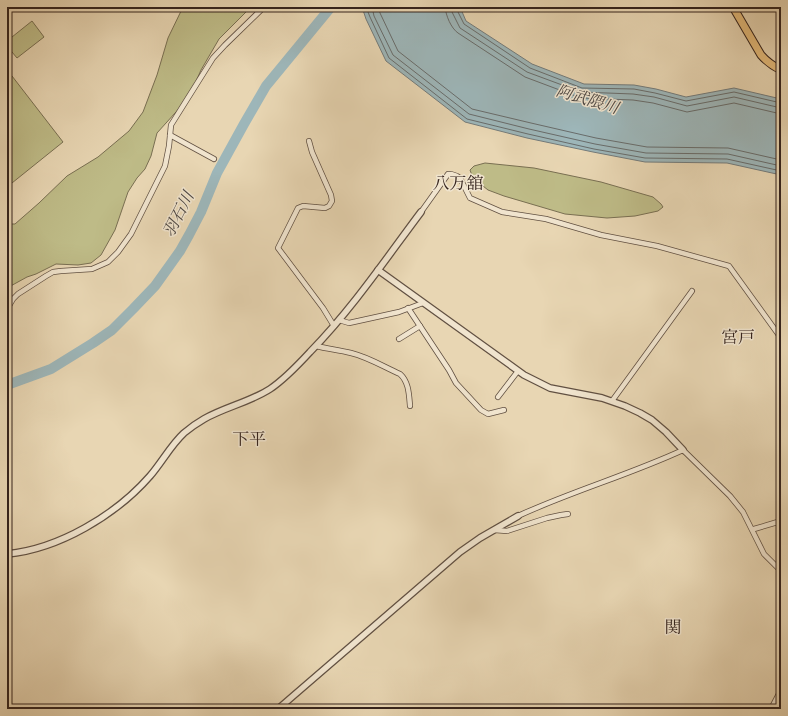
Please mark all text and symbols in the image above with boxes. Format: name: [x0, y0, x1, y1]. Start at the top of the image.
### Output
water label: 阿武隈川: [553, 81, 623, 122]
district label: 八万舘: [433, 173, 484, 197]
water label: 羽石川: [159, 187, 202, 242]
district label: 宮戸: [721, 327, 755, 351]
district label: 下平: [232, 429, 266, 453]
district label: 関: [665, 617, 682, 641]

